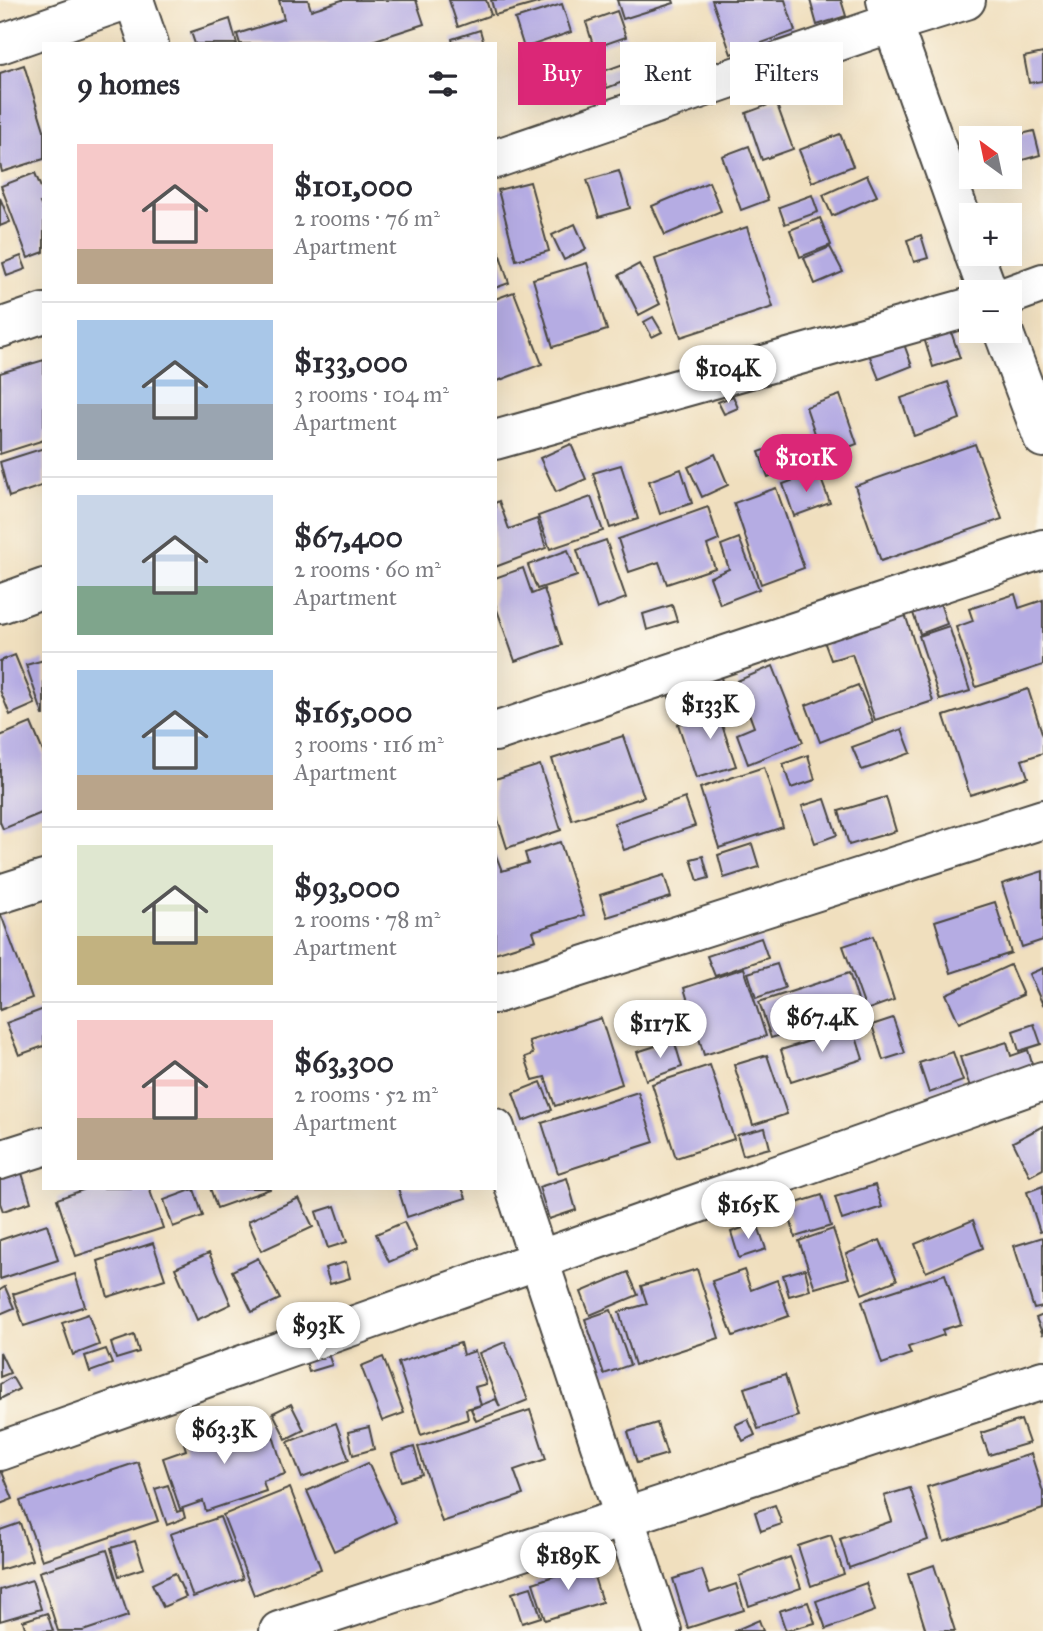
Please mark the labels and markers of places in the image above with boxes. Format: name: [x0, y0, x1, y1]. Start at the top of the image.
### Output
pin: $104K: [679, 346, 777, 405]
pin: $101K: [757, 434, 855, 494]
pin: $133K: [661, 682, 759, 741]
pin: $67.4K: [765, 995, 879, 1054]
pin: $117K: [611, 1000, 709, 1060]
pin: $165K: [699, 1182, 797, 1241]
pin: $93K: [277, 1302, 359, 1362]
pin: $63.3K: [167, 1406, 281, 1466]
pin: $189K: [519, 1532, 617, 1592]

